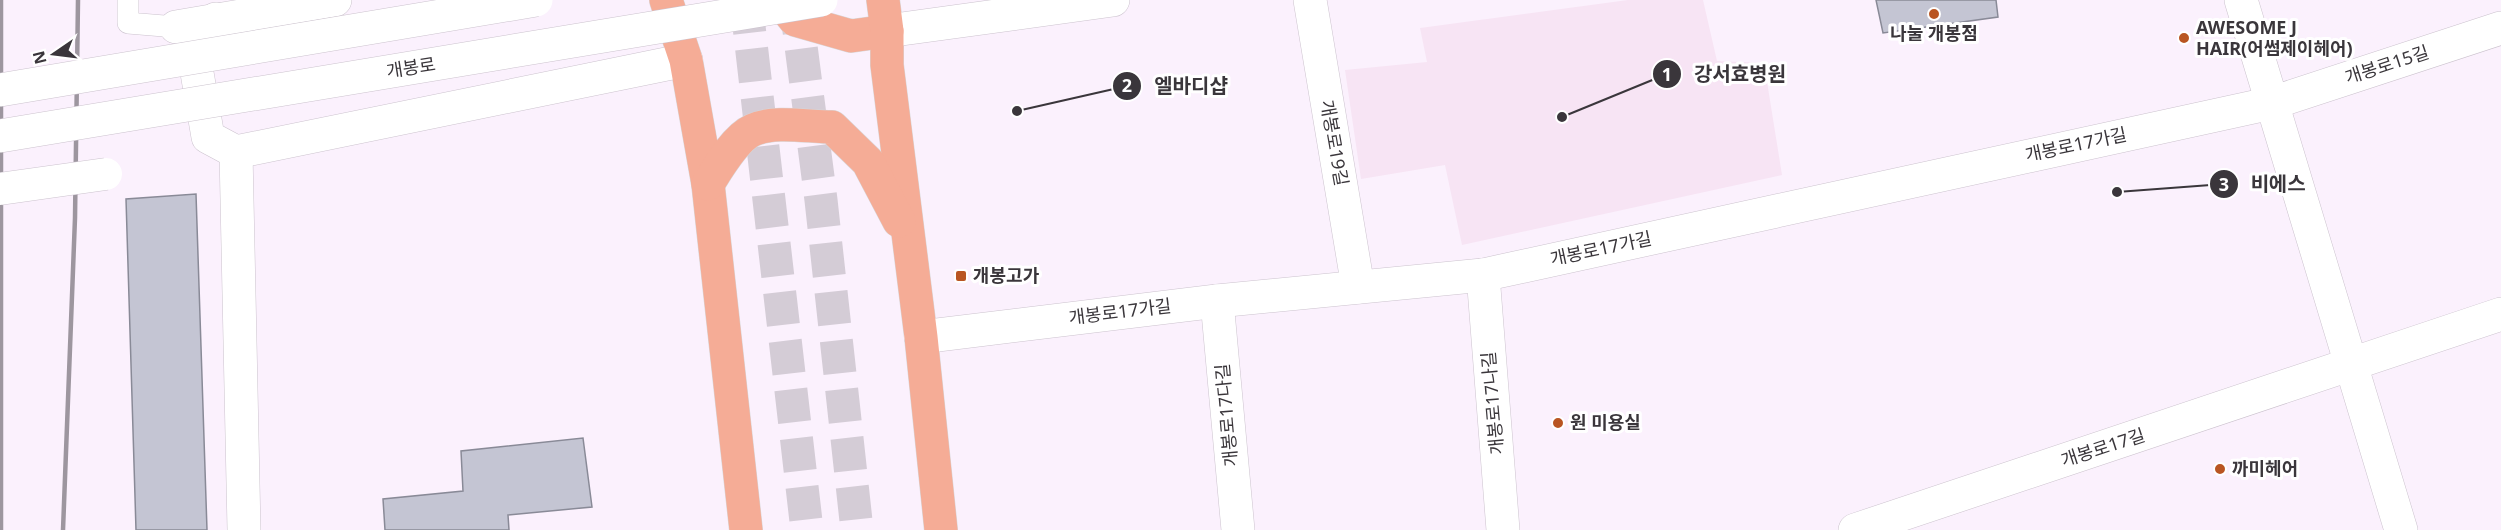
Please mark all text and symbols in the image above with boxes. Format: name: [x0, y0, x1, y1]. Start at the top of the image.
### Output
marker: 나눌 개봉점: [1927, 7, 1941, 21]
place label: AWESOME J HAIR(어썸제이헤어): [2196, 15, 2353, 60]
place label: 나눌 개봉점: [1890, 21, 1978, 45]
north arrow: [24, 24, 84, 84]
marker: AWESOME J HAIR(어썸제이헤어): [2177, 31, 2191, 45]
street label: 개봉로15길: [2342, 39, 2432, 89]
text: N: [27, 49, 52, 67]
street label: 개봉로: [384, 51, 437, 83]
callout: 강서효병원: [1652, 55, 1798, 93]
text: 강서효병원: [1694, 60, 1786, 87]
text: 1: [1662, 62, 1672, 86]
callout: 엘바디샵: [1112, 67, 1239, 105]
text: 엘바디샵: [1154, 72, 1228, 99]
text: 2: [1122, 73, 1132, 97]
street label: 개봉로19길: [1316, 98, 1354, 188]
street label: 개봉로17가길: [2023, 122, 2129, 167]
callout: 비에스: [2209, 165, 2318, 203]
text: 비에스: [2250, 170, 2306, 197]
text: 3: [2219, 172, 2229, 196]
street label: 개봉로17가길: [1548, 226, 1654, 271]
place label: 개봉고가: [973, 263, 1040, 287]
marker: 개봉고가: [954, 269, 968, 283]
street label: 개봉로17가길: [1067, 293, 1173, 329]
street label: 개봉로17나길: [1476, 351, 1508, 456]
street label: 개봉로17다길: [1210, 363, 1242, 468]
place label: 원 미용실: [1570, 410, 1641, 434]
marker: 원 미용실: [1551, 416, 1565, 430]
street label: 개봉로17길: [2058, 422, 2148, 472]
place label: 까미헤어: [2232, 456, 2298, 480]
marker: 까미헤어: [2213, 462, 2227, 476]

